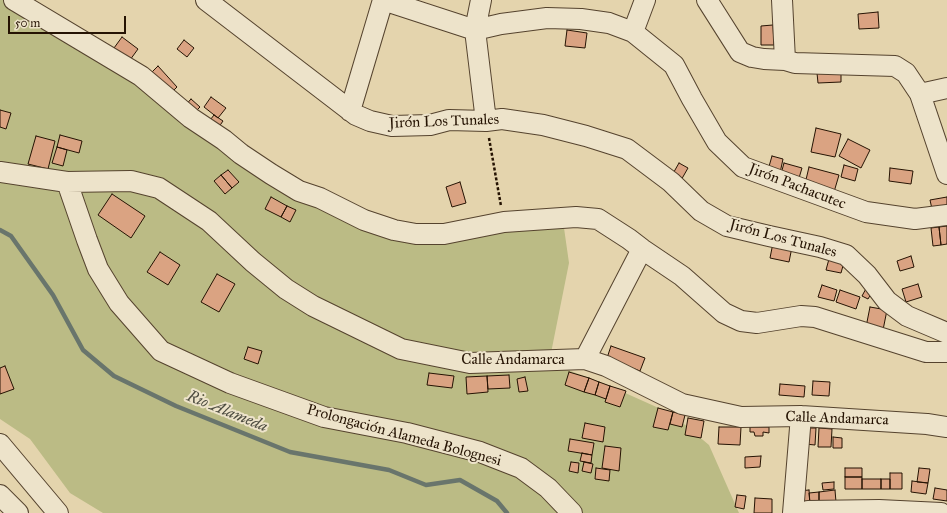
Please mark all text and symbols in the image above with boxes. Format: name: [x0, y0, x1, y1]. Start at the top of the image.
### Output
scale bar: [10, 8, 128, 34]
text: 50 m: [15, 16, 40, 30]
street label: Jirón Los Tunales: [389, 111, 499, 133]
street label: Jirón Pachacutec: [746, 160, 848, 214]
street label: Jirón Los Tunales: [727, 216, 839, 262]
street label: Calle Andamarca: [461, 351, 565, 369]
water label: Rio Alameda: [184, 387, 270, 437]
street label: Prolongación Alameda Bolognesi: [305, 401, 503, 471]
street label: Calle Andamarca: [785, 408, 889, 430]

